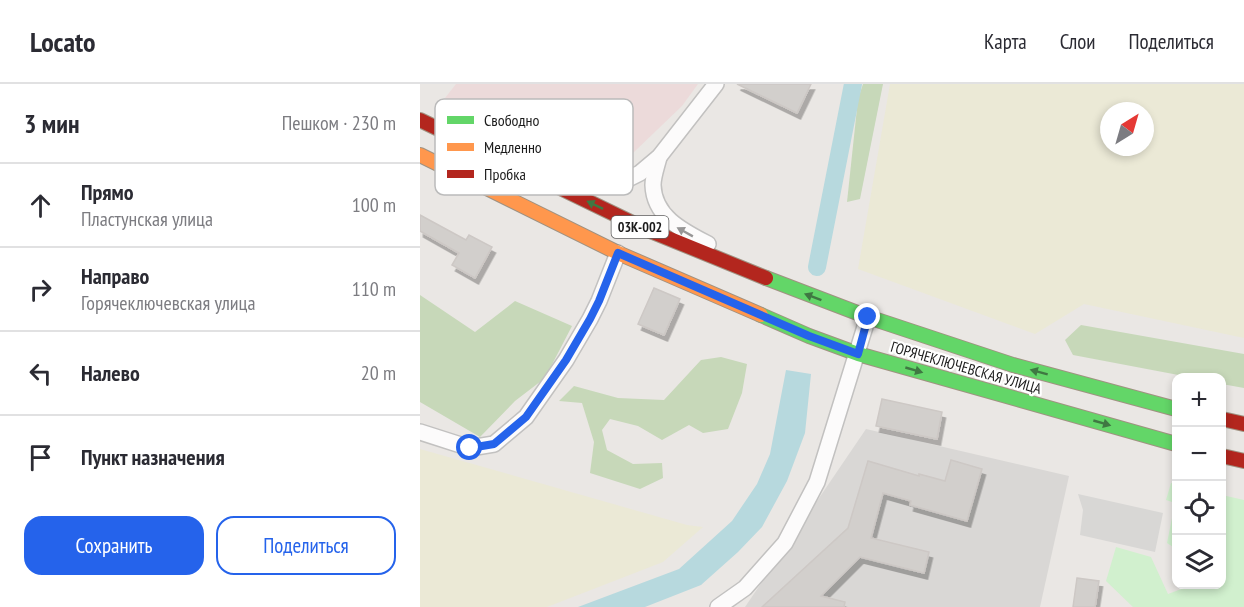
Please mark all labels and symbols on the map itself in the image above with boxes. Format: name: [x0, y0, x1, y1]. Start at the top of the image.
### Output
legend: [435, 99, 633, 195]
north arrow: [1100, 102, 1154, 156]
text: Свободно: [484, 110, 539, 130]
text: Медленно: [484, 137, 542, 157]
text: Пробка: [484, 164, 526, 184]
one-way arrow: [586, 200, 603, 210]
road number: 03К-002: [612, 216, 668, 238]
one-way arrow: [676, 227, 693, 237]
one-way arrow: [804, 291, 822, 301]
route end: [854, 303, 880, 329]
street label: ГОРЯЧЕКЛЮЧЕВСКАЯ УЛИЦА: [889, 337, 1045, 398]
one-way arrow: [906, 366, 924, 375]
one-way arrow: [1030, 366, 1048, 376]
one-way arrow: [1093, 419, 1111, 429]
route start: [456, 434, 482, 460]

